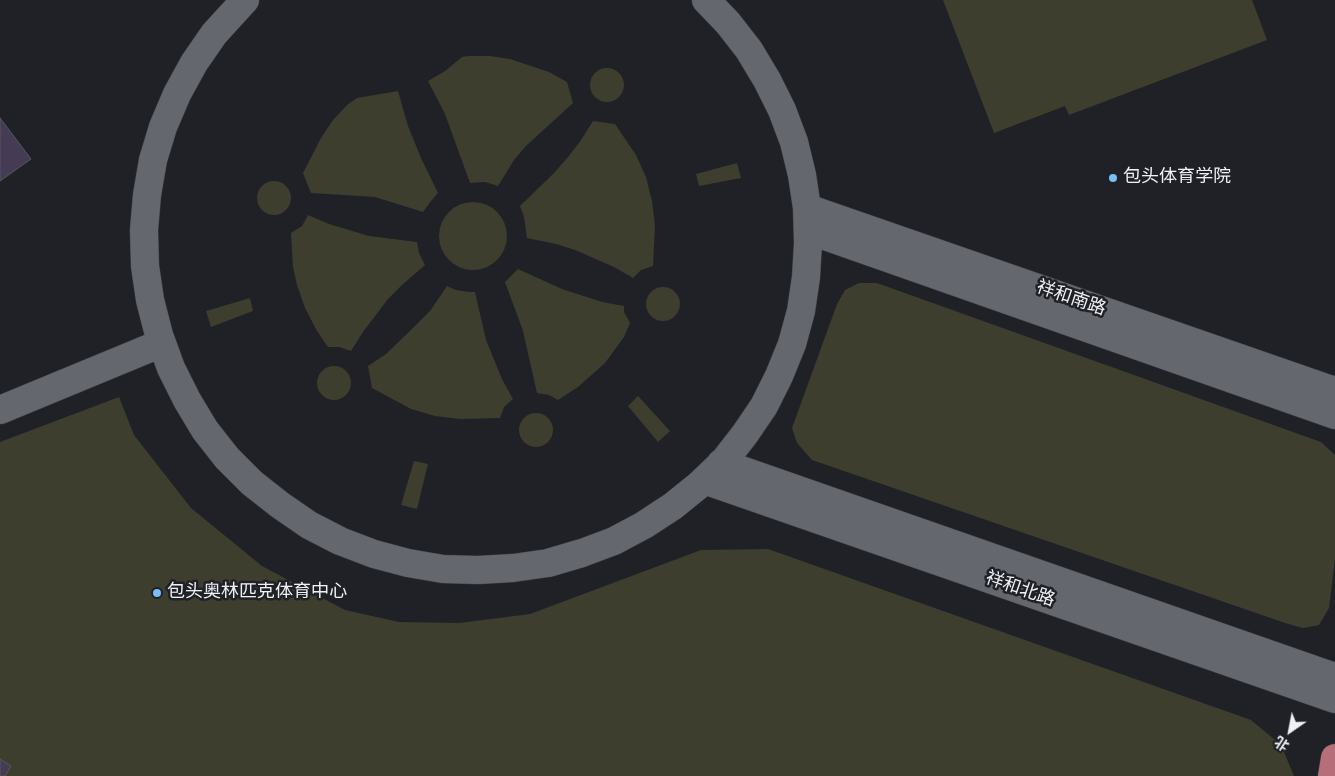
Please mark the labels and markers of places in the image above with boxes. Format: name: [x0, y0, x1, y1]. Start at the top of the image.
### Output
place label: 包头体育学院: [1123, 167, 1231, 189]
marker: 包头体育学院: [1107, 172, 1119, 184]
place label: 包头奥林匹克体育中心: [167, 582, 347, 604]
marker: 包头奥林匹克体育中心: [151, 587, 163, 599]

